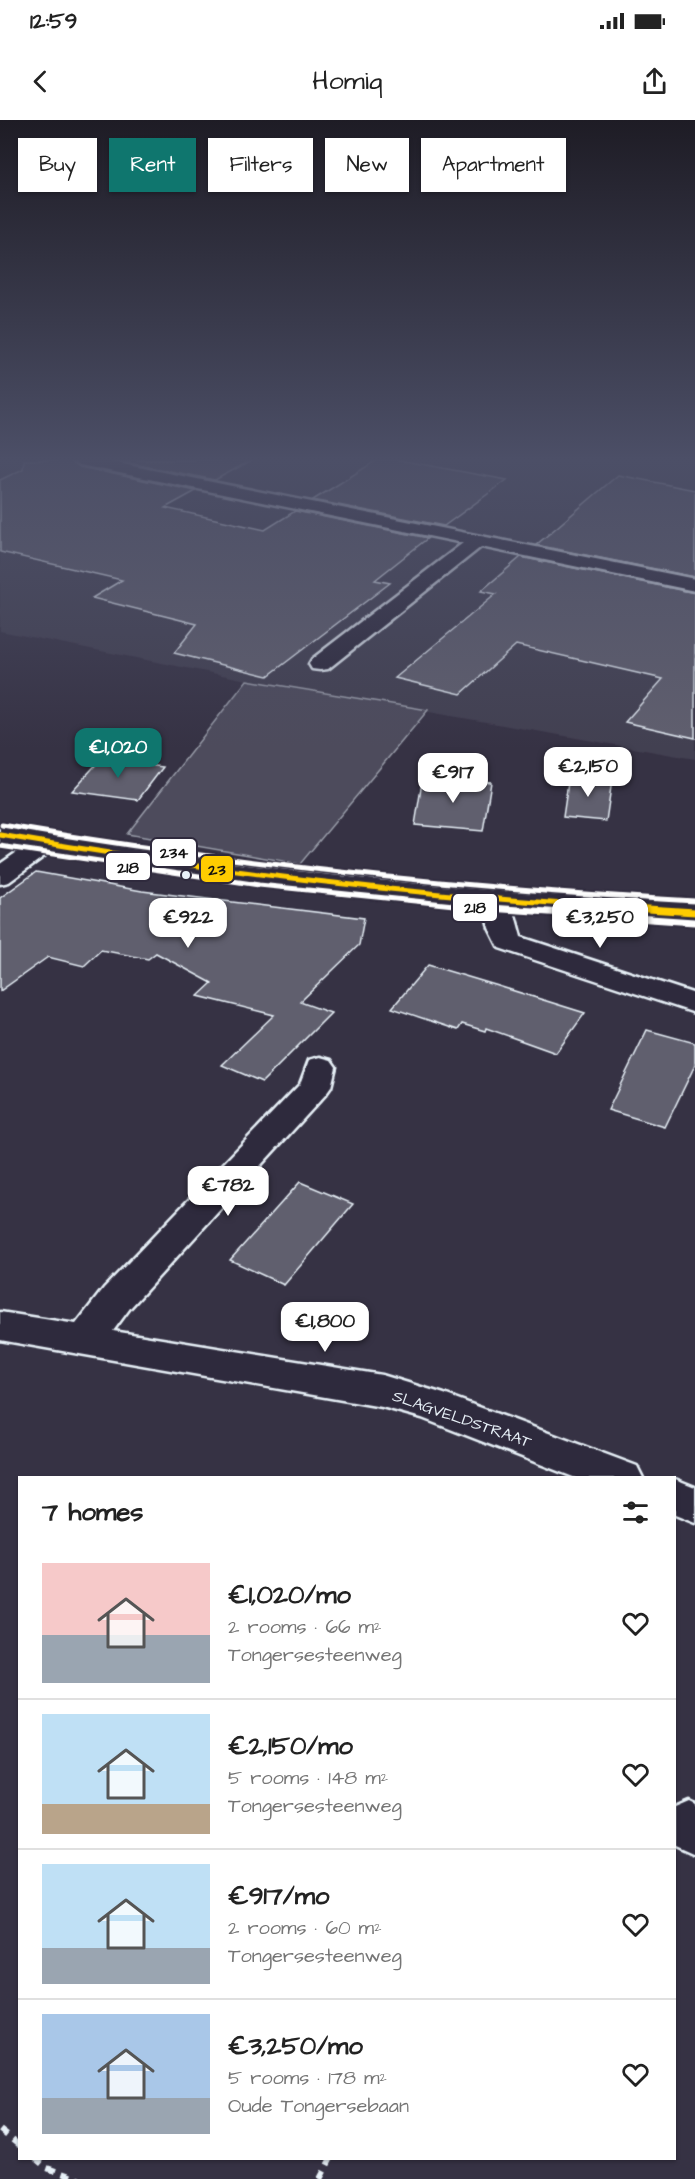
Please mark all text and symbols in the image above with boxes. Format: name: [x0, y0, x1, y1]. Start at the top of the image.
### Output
text: 12:59: [30, 6, 77, 37]
text: Homiq: [312, 62, 383, 100]
icon: back: [24, 65, 57, 98]
icon: share: [638, 65, 671, 98]
chip: Buy: [18, 138, 97, 192]
chip: Rent: [109, 138, 196, 192]
chip: Filters: [208, 138, 313, 192]
chip: New: [325, 138, 409, 192]
chip: Apartment: [421, 138, 566, 192]
pin: €1,020: [69, 728, 167, 779]
text: €1,020: [89, 733, 147, 761]
pin: €2,150: [539, 747, 637, 798]
text: €2,150: [558, 752, 618, 780]
pin: €917: [417, 753, 489, 804]
text: €917: [432, 758, 474, 786]
line badge: 234: [151, 838, 197, 867]
text: 234: [159, 842, 188, 864]
line badge: 218: [105, 852, 151, 881]
line badge: 23: [200, 855, 234, 883]
text: 218: [116, 857, 139, 879]
text: 23: [207, 859, 227, 881]
unlabelled marker: [180, 869, 192, 881]
line badge: 218: [452, 893, 498, 922]
text: 218: [463, 897, 486, 919]
pin: €922: [152, 898, 224, 949]
pin: €3,250: [551, 898, 649, 949]
text: €922: [163, 903, 213, 931]
text: €3,250: [566, 903, 634, 931]
pin: €782: [192, 1166, 264, 1217]
text: €782: [202, 1171, 254, 1199]
pin: €1,800: [276, 1302, 374, 1353]
text: €1,800: [295, 1307, 355, 1335]
street label: SLAGVELDSTRAAT: [390, 1385, 535, 1453]
text: 7 homes: [42, 1494, 143, 1530]
icon: filters: [619, 1496, 652, 1529]
text: €1,020/mo: [228, 1577, 351, 1613]
icon: home: [90, 1587, 162, 1659]
icon: heart: [619, 1607, 652, 1640]
text: 2 rooms · 66 m²: [228, 1613, 382, 1641]
text: Tongersesteenweg: [228, 1641, 402, 1669]
text: €2,150/mo: [228, 1728, 353, 1764]
icon: home: [90, 1738, 162, 1810]
icon: heart: [619, 1758, 652, 1791]
text: 5 rooms · 148 m²: [228, 1764, 388, 1792]
text: Tongersesteenweg: [228, 1792, 402, 1820]
text: €917/mo: [228, 1878, 330, 1914]
icon: home: [90, 1888, 162, 1960]
icon: heart: [619, 1908, 652, 1941]
text: 2 rooms · 60 m²: [228, 1914, 382, 1942]
text: Tongersesteenweg: [228, 1942, 402, 1970]
text: €3,250/mo: [228, 2028, 363, 2064]
icon: home: [90, 2038, 162, 2110]
icon: heart: [619, 2058, 652, 2091]
text: 5 rooms · 178 m²: [228, 2064, 387, 2092]
text: Oude Tongersebaan: [228, 2092, 409, 2120]

